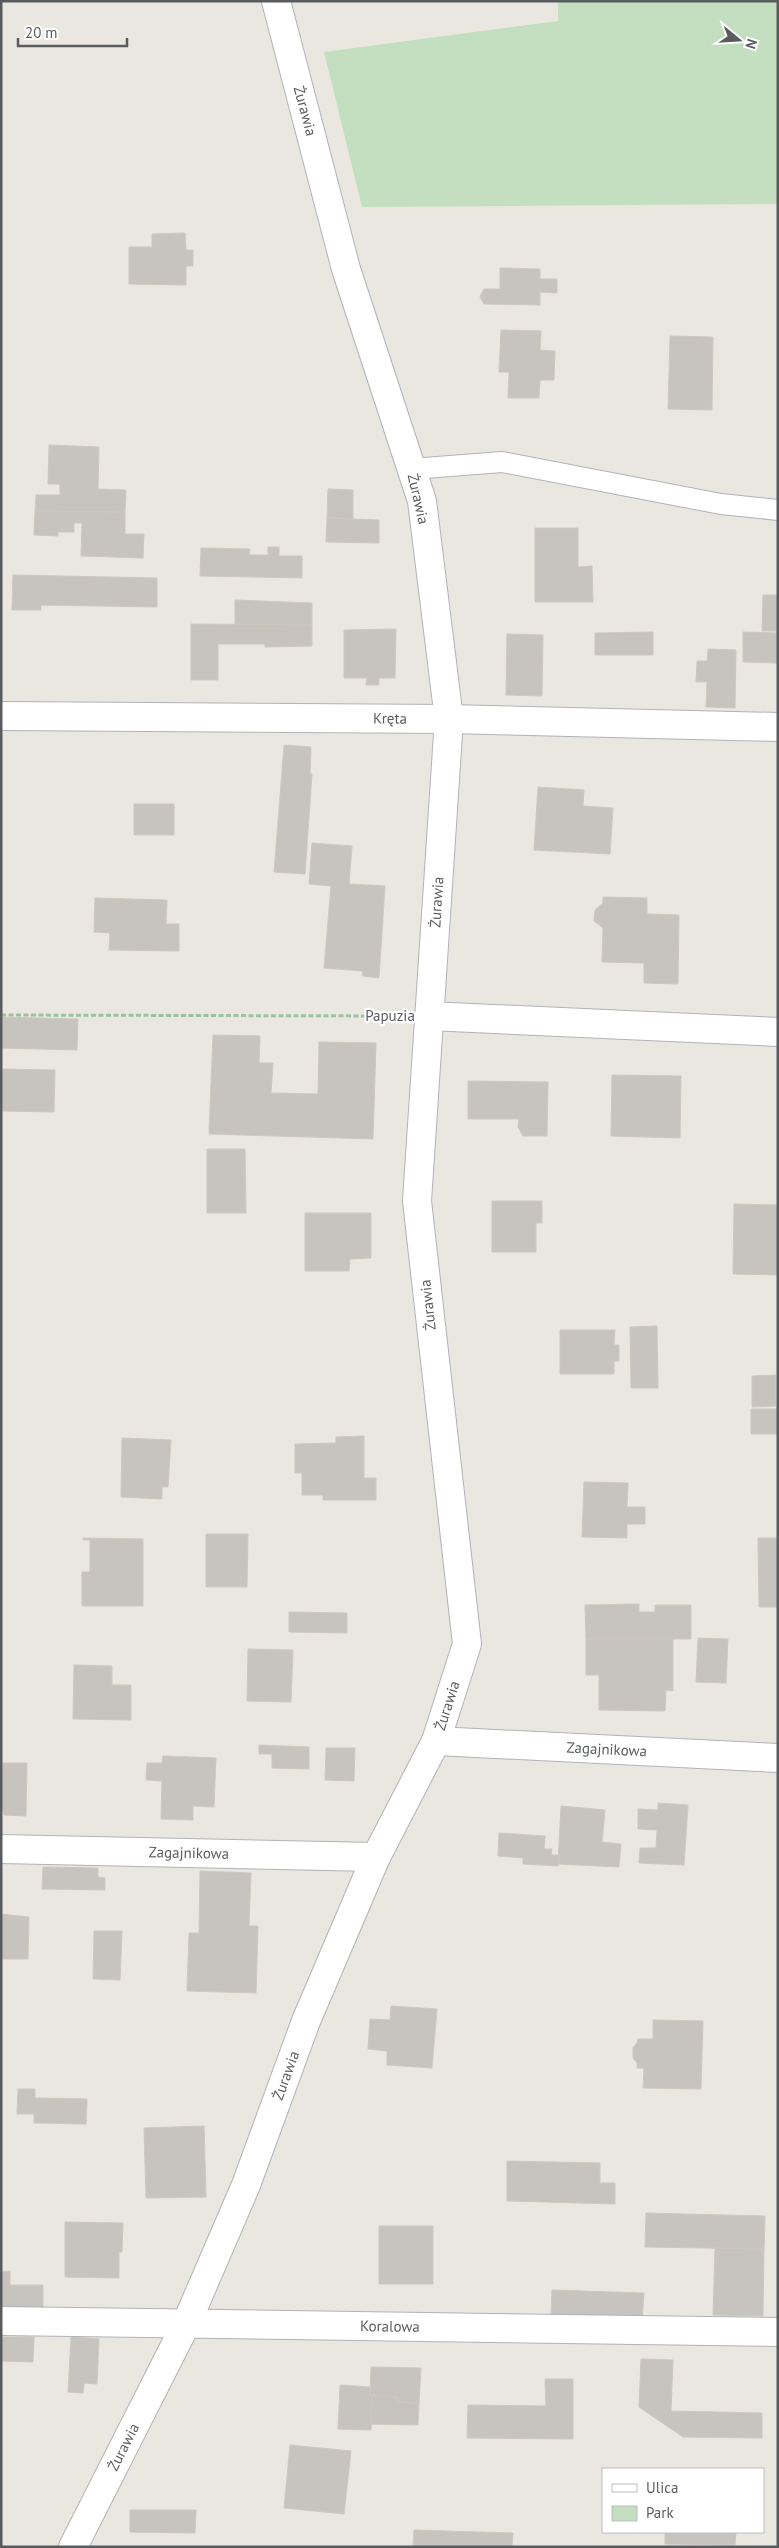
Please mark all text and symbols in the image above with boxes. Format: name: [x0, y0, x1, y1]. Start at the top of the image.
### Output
scale bar: [18, 15, 126, 47]
north arrow: [714, 15, 764, 65]
text: 20 m: [25, 23, 58, 42]
text: N: [741, 37, 761, 51]
street label: Żurawia: [290, 84, 321, 138]
street label: Żurawia: [403, 472, 433, 526]
street label: Kręta: [373, 708, 407, 728]
street label: Żurawia: [425, 876, 448, 928]
street label: Papuzia: [365, 1006, 415, 1025]
street label: Żurawia: [415, 1279, 440, 1331]
street label: Żurawia: [430, 1678, 464, 1733]
street label: Zagajnikowa: [566, 1738, 647, 1760]
street label: Zagajnikowa: [149, 1842, 229, 1863]
street label: Żurawia: [268, 2048, 303, 2103]
street label: Koralowa: [360, 2316, 420, 2336]
street label: Żurawia: [103, 2420, 143, 2474]
legend: [602, 2468, 764, 2533]
text: Ulica: [646, 2478, 678, 2497]
text: Park: [646, 2503, 674, 2522]

